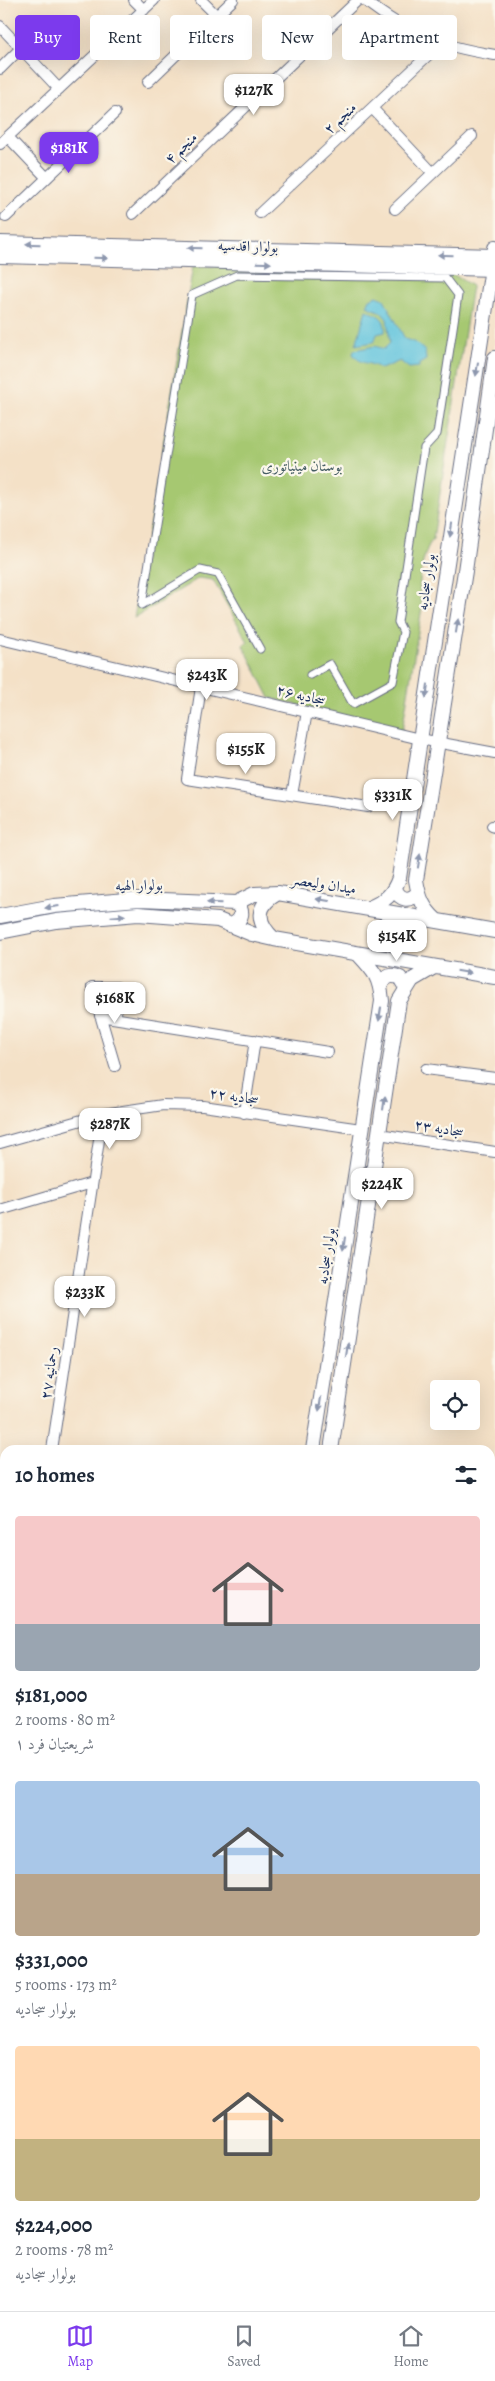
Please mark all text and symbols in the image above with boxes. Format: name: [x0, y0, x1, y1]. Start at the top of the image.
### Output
chip: Buy: [15, 15, 80, 60]
chip: Rent: [90, 15, 160, 60]
chip: Filters: [170, 15, 252, 60]
chip: New: [262, 15, 332, 60]
chip: Apartment: [342, 15, 457, 60]
pin: $127K: [219, 74, 289, 116]
text: $127K: [235, 79, 273, 101]
street label: منجم ۲: [319, 98, 364, 141]
street label: منجم ۴: [160, 128, 204, 171]
pin: $181K: [34, 132, 104, 174]
text: $181K: [50, 137, 88, 159]
street label: بولوار اقدسیه: [217, 235, 279, 257]
one-way arrow: [25, 239, 41, 247]
one-way arrow: [187, 244, 203, 252]
one-way arrow: [437, 251, 453, 259]
one-way arrow: [93, 255, 109, 263]
one-way arrow: [256, 259, 272, 267]
one-way arrow: [472, 362, 480, 378]
park label: بوستان مینیاتوری: [262, 456, 343, 476]
one-way arrow: [447, 522, 455, 538]
street label: بولوار سجادیه: [412, 552, 440, 612]
one-way arrow: [453, 617, 461, 633]
pin: $243K: [172, 658, 242, 701]
text: $243K: [187, 664, 227, 686]
street label: سجادیه ۲۶: [275, 680, 327, 710]
one-way arrow: [423, 683, 431, 699]
pin: $155K: [211, 732, 281, 775]
text: $155K: [227, 738, 265, 760]
pin: $331K: [358, 778, 428, 821]
text: $331K: [374, 784, 412, 806]
one-way arrow: [416, 853, 424, 869]
street label: میدان ولیعصر: [288, 869, 358, 899]
street label: بولوار الهیه: [115, 875, 163, 895]
one-way arrow: [315, 896, 331, 904]
one-way arrow: [206, 899, 222, 907]
one-way arrow: [43, 903, 59, 911]
one-way arrow: [110, 912, 126, 920]
pin: $154K: [362, 920, 432, 962]
text: $154K: [378, 925, 416, 947]
one-way arrow: [457, 969, 473, 977]
pin: $168K: [80, 982, 150, 1024]
text: $168K: [96, 987, 134, 1009]
one-way arrow: [375, 1006, 383, 1022]
street label: سجادیه ۲۲: [208, 1083, 260, 1109]
one-way arrow: [380, 1094, 388, 1110]
pin: $287K: [75, 1108, 145, 1150]
text: $287K: [90, 1113, 130, 1135]
street label: سجادیه ۲۳: [413, 1114, 465, 1142]
pin: $224K: [347, 1168, 417, 1210]
text: $224K: [362, 1173, 402, 1195]
street label: بولوار سجادیه: [312, 1226, 340, 1286]
one-way arrow: [340, 1236, 348, 1252]
pin: $233K: [50, 1276, 120, 1318]
text: $233K: [65, 1281, 105, 1303]
one-way arrow: [343, 1342, 351, 1358]
street label: رحمانیه ۲۷: [35, 1345, 63, 1401]
map controls: [430, 1380, 480, 1430]
button: locate: [430, 1380, 480, 1430]
one-way arrow: [316, 1397, 324, 1413]
text: 10 homes: [15, 1461, 95, 1489]
icon: filters: [452, 1461, 480, 1489]
icon: home: [203, 1549, 293, 1639]
text: $181,000: [15, 1681, 87, 1709]
text: 2 rooms · 80 m²: [15, 1709, 115, 1731]
text: شریعتیان فرد ۱: [15, 1733, 94, 1755]
icon: home: [203, 1814, 293, 1904]
text: $331,000: [15, 1946, 88, 1974]
text: 5 rooms · 173 m²: [15, 1974, 117, 1996]
text: بولوار سجادیه: [15, 1998, 76, 2020]
icon: home: [203, 2079, 293, 2169]
text: $224,000: [15, 2211, 92, 2239]
text: 2 rooms · 78 m²: [15, 2239, 113, 2261]
text: بولوار سجادیه: [15, 2263, 76, 2285]
tab: Map: [66, 2322, 94, 2371]
tab: Saved: [227, 2322, 261, 2371]
tab: Home: [393, 2322, 429, 2371]

